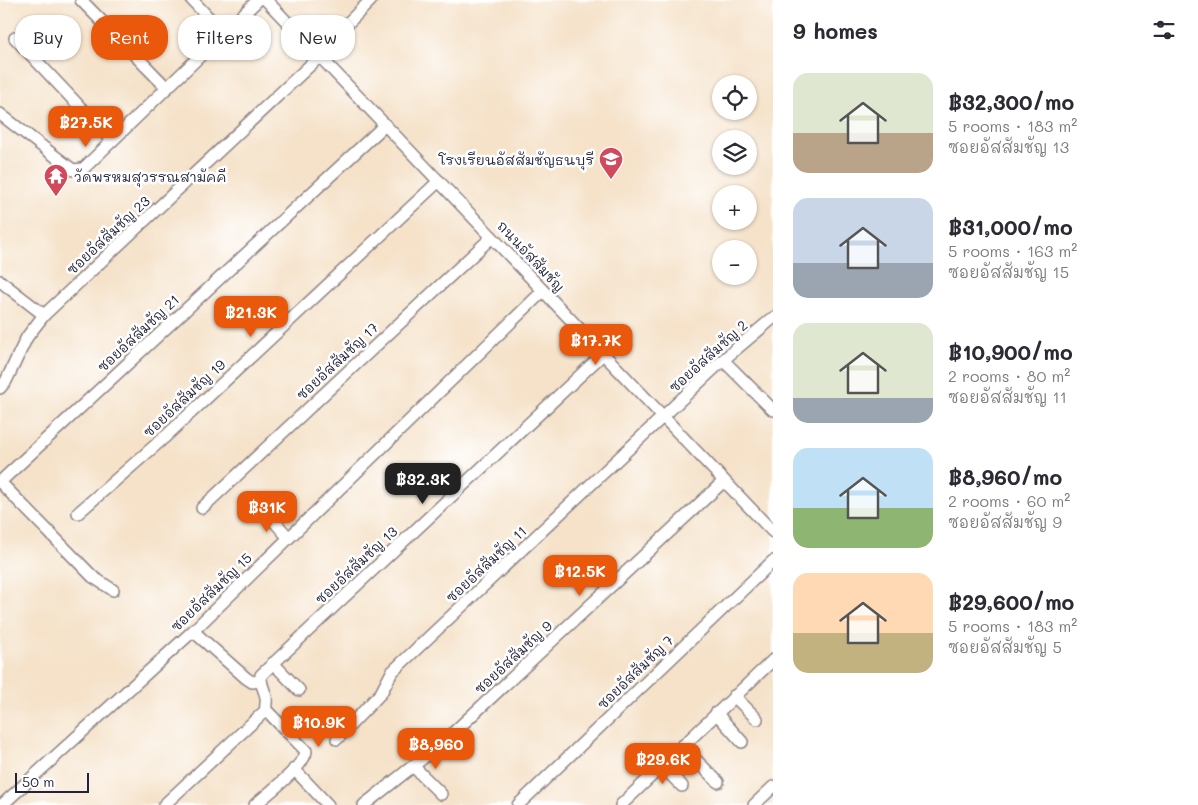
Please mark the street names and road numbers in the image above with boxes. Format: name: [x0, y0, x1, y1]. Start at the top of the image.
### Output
street label: ซอยอัสสัมชัญ 23: [62, 191, 154, 279]
street label: ถนนอัสสัมชัญ: [493, 216, 569, 296]
street label: ซอยอัสสัมชัญ 21: [93, 290, 183, 376]
street label: ซอยอัสสัมชัญ 2: [665, 316, 751, 396]
street label: ซอยอัสสัมชัญ 17: [292, 318, 382, 404]
street label: ซอยอัสสัมชัญ 19: [139, 355, 229, 441]
street label: ซอยอัสสัมชัญ 13: [311, 522, 401, 608]
street label: ซอยอัสสัมชัญ 11: [442, 522, 530, 606]
street label: ซอยอัสสัมชัญ 15: [166, 548, 256, 636]
street label: ซอยอัสสัมชัญ 9: [470, 616, 556, 698]
street label: ซอยอัสสัมชัญ 7: [593, 631, 677, 713]

